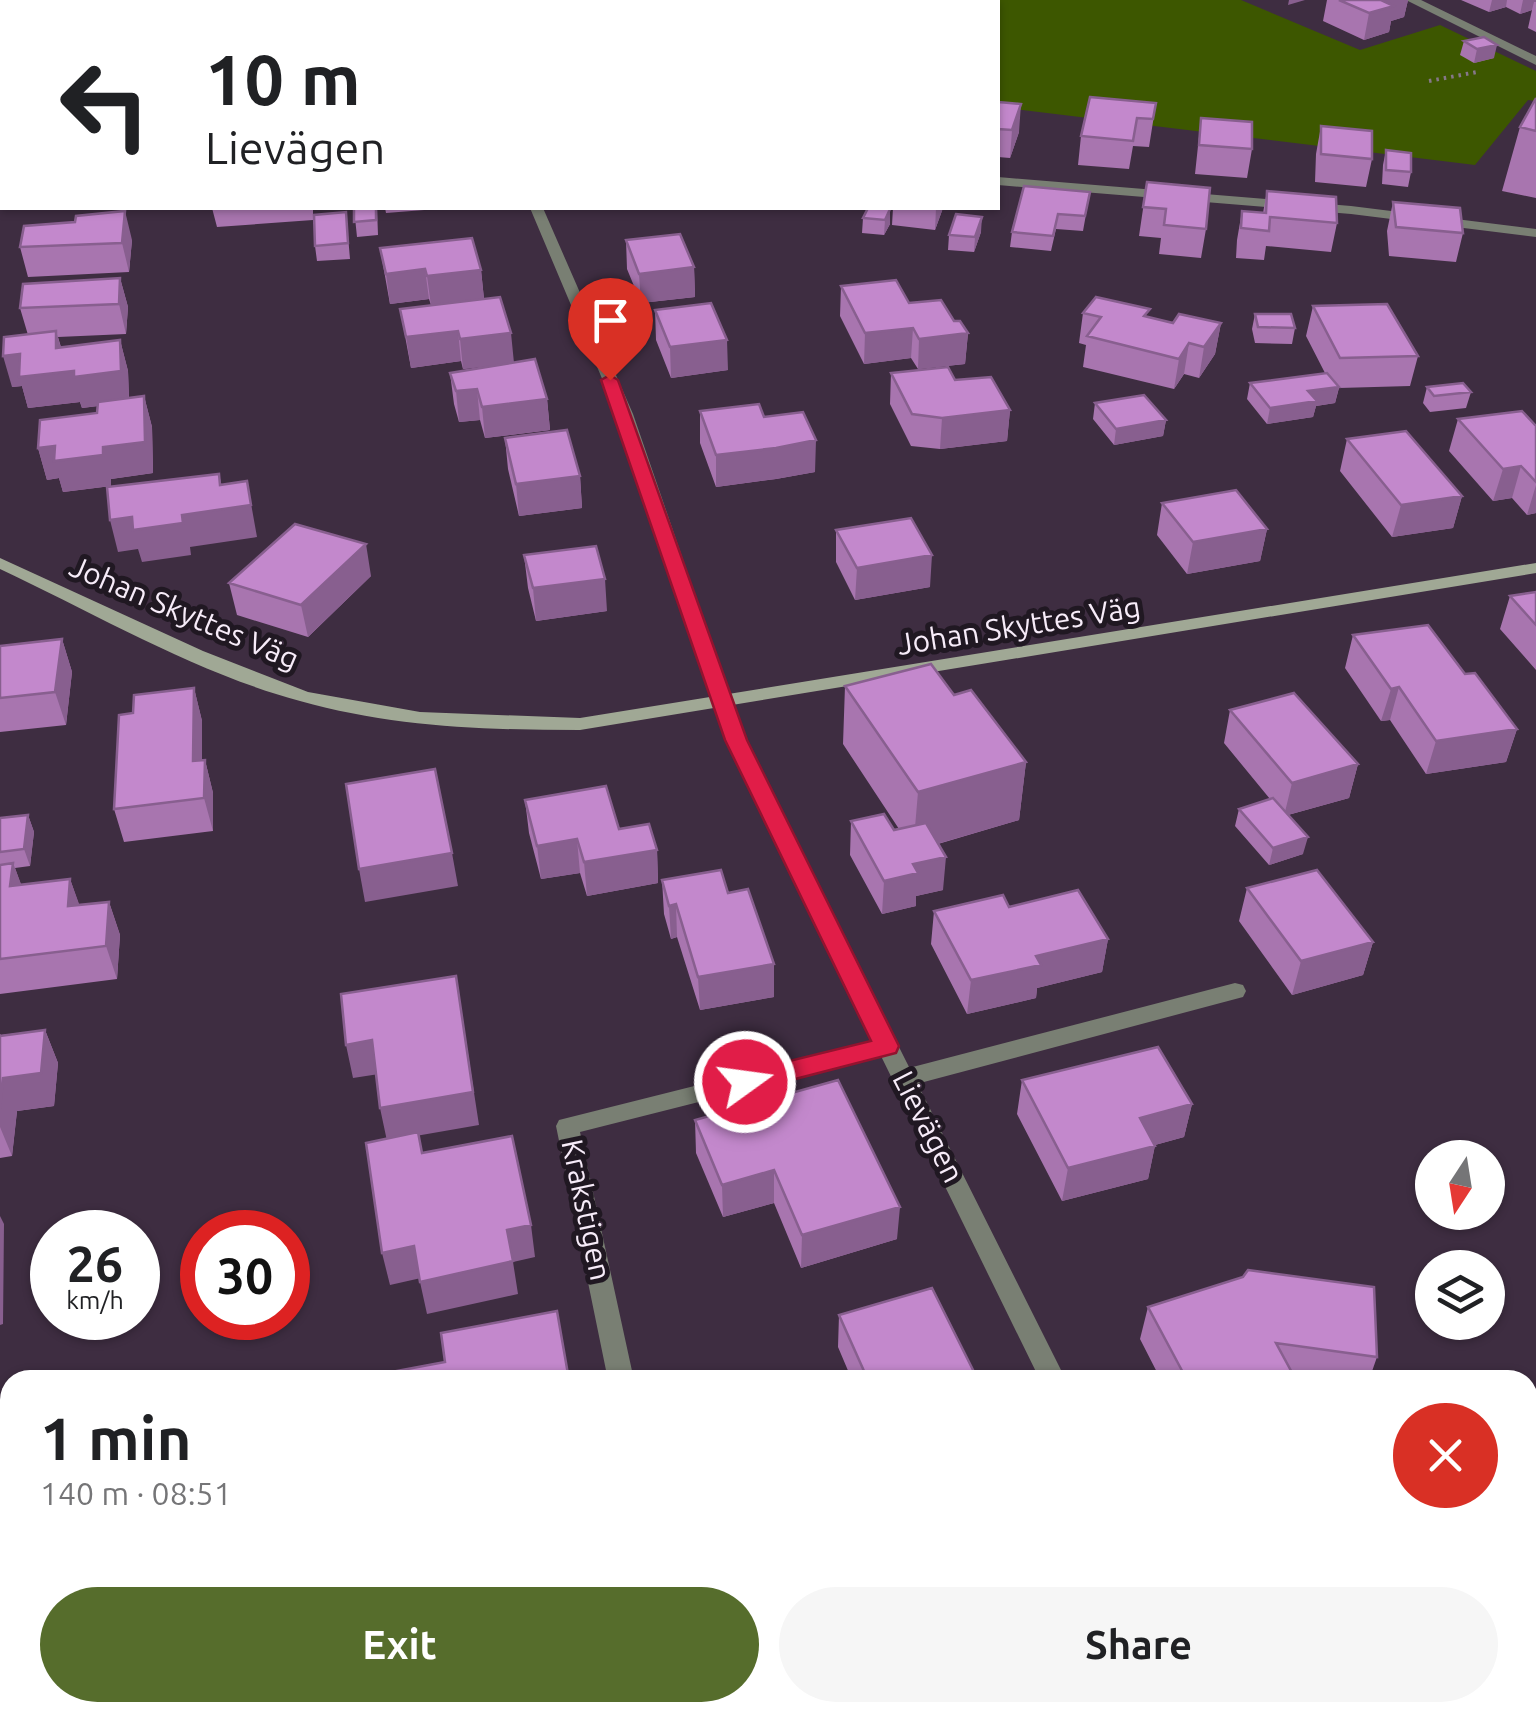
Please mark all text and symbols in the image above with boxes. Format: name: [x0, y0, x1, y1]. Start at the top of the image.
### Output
icon: left: [40, 40, 170, 170]
text: 10 m: [205, 40, 361, 118]
text: Lievägen: [205, 122, 385, 173]
pin: [568, 278, 653, 381]
icon: arrive: [583, 293, 638, 348]
street label: Johan Skyttes Väg: [65, 548, 304, 676]
street label: Johan Skyttes Väg: [895, 589, 1143, 661]
position arrow: [693, 1030, 797, 1134]
street label: Lievägen: [886, 1065, 971, 1188]
street label: Krakstigen: [555, 1136, 618, 1283]
north arrow: [1415, 1140, 1505, 1230]
map controls: [1415, 1140, 1505, 1340]
speed limit sign: 30: [180, 1210, 310, 1340]
text: 26: [67, 1235, 123, 1291]
button: layers: [1415, 1250, 1505, 1340]
text: km/h: [66, 1286, 124, 1314]
button: close: [1393, 1403, 1498, 1508]
text: 1 min: [40, 1404, 192, 1471]
text: 140 m · 08:51: [40, 1475, 232, 1511]
button: Exit: [40, 1587, 759, 1702]
button: Share: [779, 1587, 1498, 1702]

